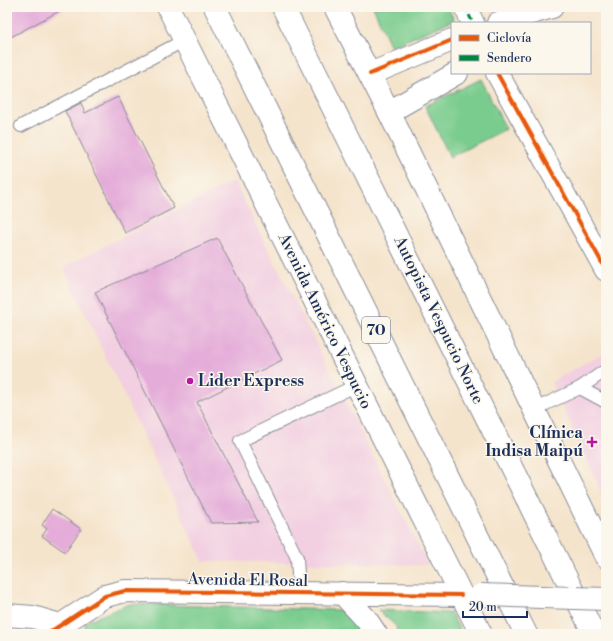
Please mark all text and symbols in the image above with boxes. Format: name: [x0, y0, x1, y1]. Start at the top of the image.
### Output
legend: [451, 22, 591, 74]
text: Ciclovía: [487, 31, 532, 46]
text: Sendero: [487, 51, 532, 66]
street label: Avenida Américo Vespucio: [273, 229, 376, 412]
street label: Autopista Vespucio Norte: [389, 232, 488, 407]
road number: 70: [362, 317, 390, 343]
place label: Lider Express: [198, 371, 304, 391]
marker: Lider Express: [185, 376, 195, 386]
place label: Clínica Indisa Maipú: [485, 423, 583, 461]
marker: Clínica Indisa Maipú: [586, 436, 598, 448]
street label: Avenida El Rosal: [187, 569, 308, 591]
scale bar: [463, 593, 527, 619]
text: 20 m: [469, 600, 497, 615]

